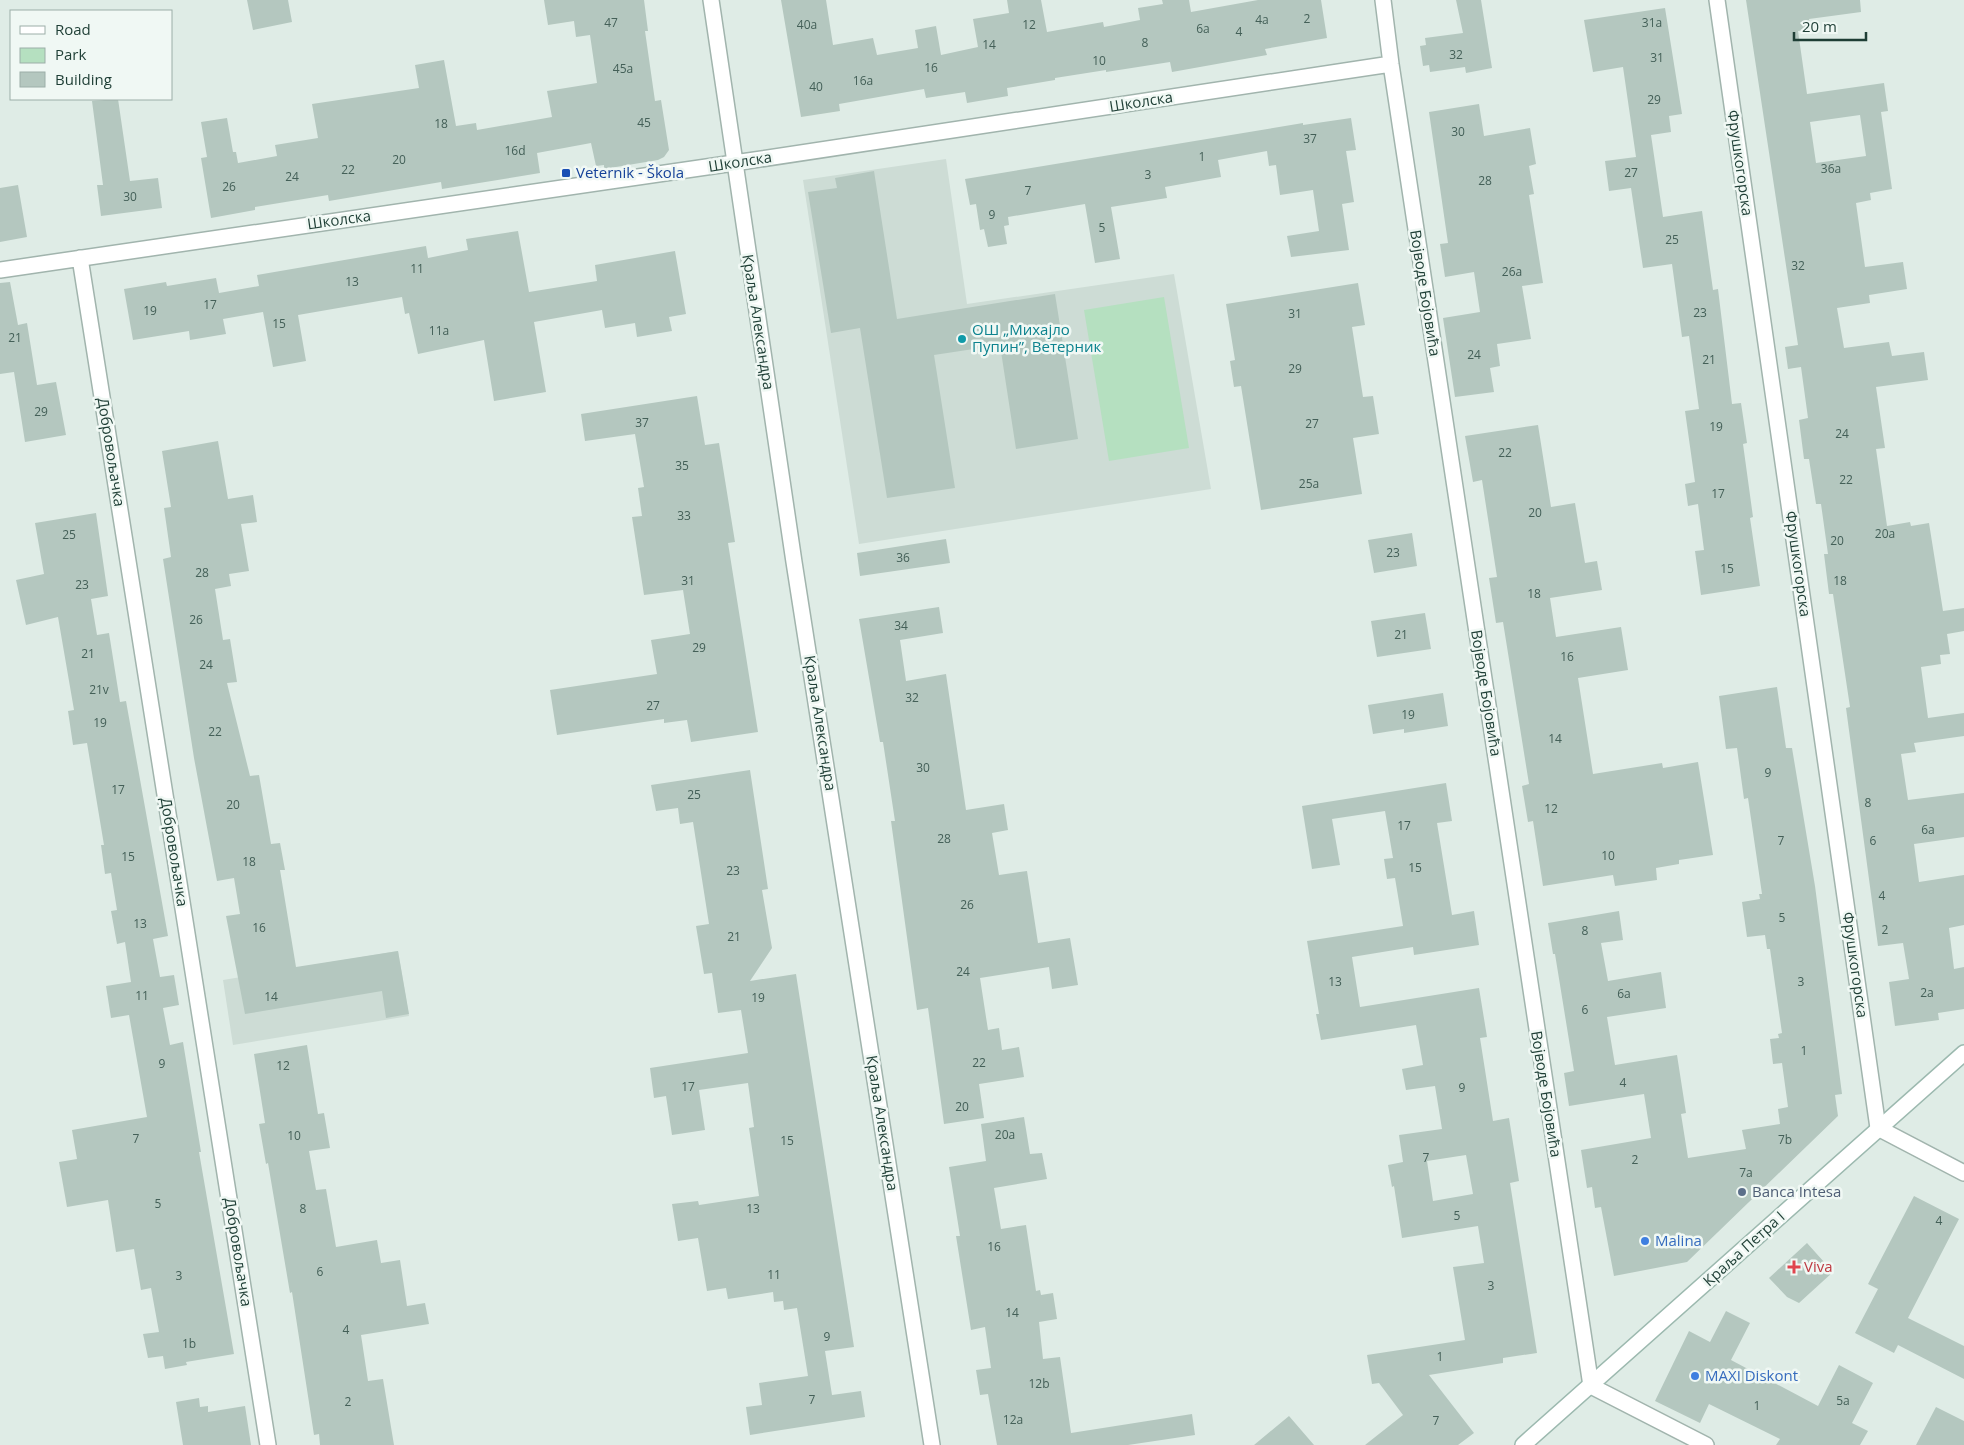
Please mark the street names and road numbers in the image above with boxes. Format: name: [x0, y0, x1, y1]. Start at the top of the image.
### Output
street label: Школска: [1108, 86, 1174, 116]
street label: Фрушкогорска: [1724, 109, 1758, 217]
street label: Школска: [707, 146, 773, 176]
street label: Школска: [306, 205, 372, 233]
street label: Војводе Бојовића: [1406, 228, 1446, 358]
street label: Краља Александра: [738, 253, 780, 391]
street label: Добровољачка: [93, 396, 130, 508]
street label: Фрушкогорска: [1782, 510, 1816, 618]
street label: Војводе Бојовића: [1467, 628, 1507, 758]
street label: Краља Александра: [800, 654, 842, 792]
street label: Добровољачка: [156, 796, 193, 908]
street label: Фрушкогорска: [1839, 911, 1873, 1019]
street label: Војводе Бојовића: [1527, 1029, 1567, 1159]
street label: Краља Александра: [862, 1054, 904, 1192]
street label: Добровољачка: [220, 1196, 257, 1308]
street label: Краља Петра I: [1698, 1206, 1788, 1290]

